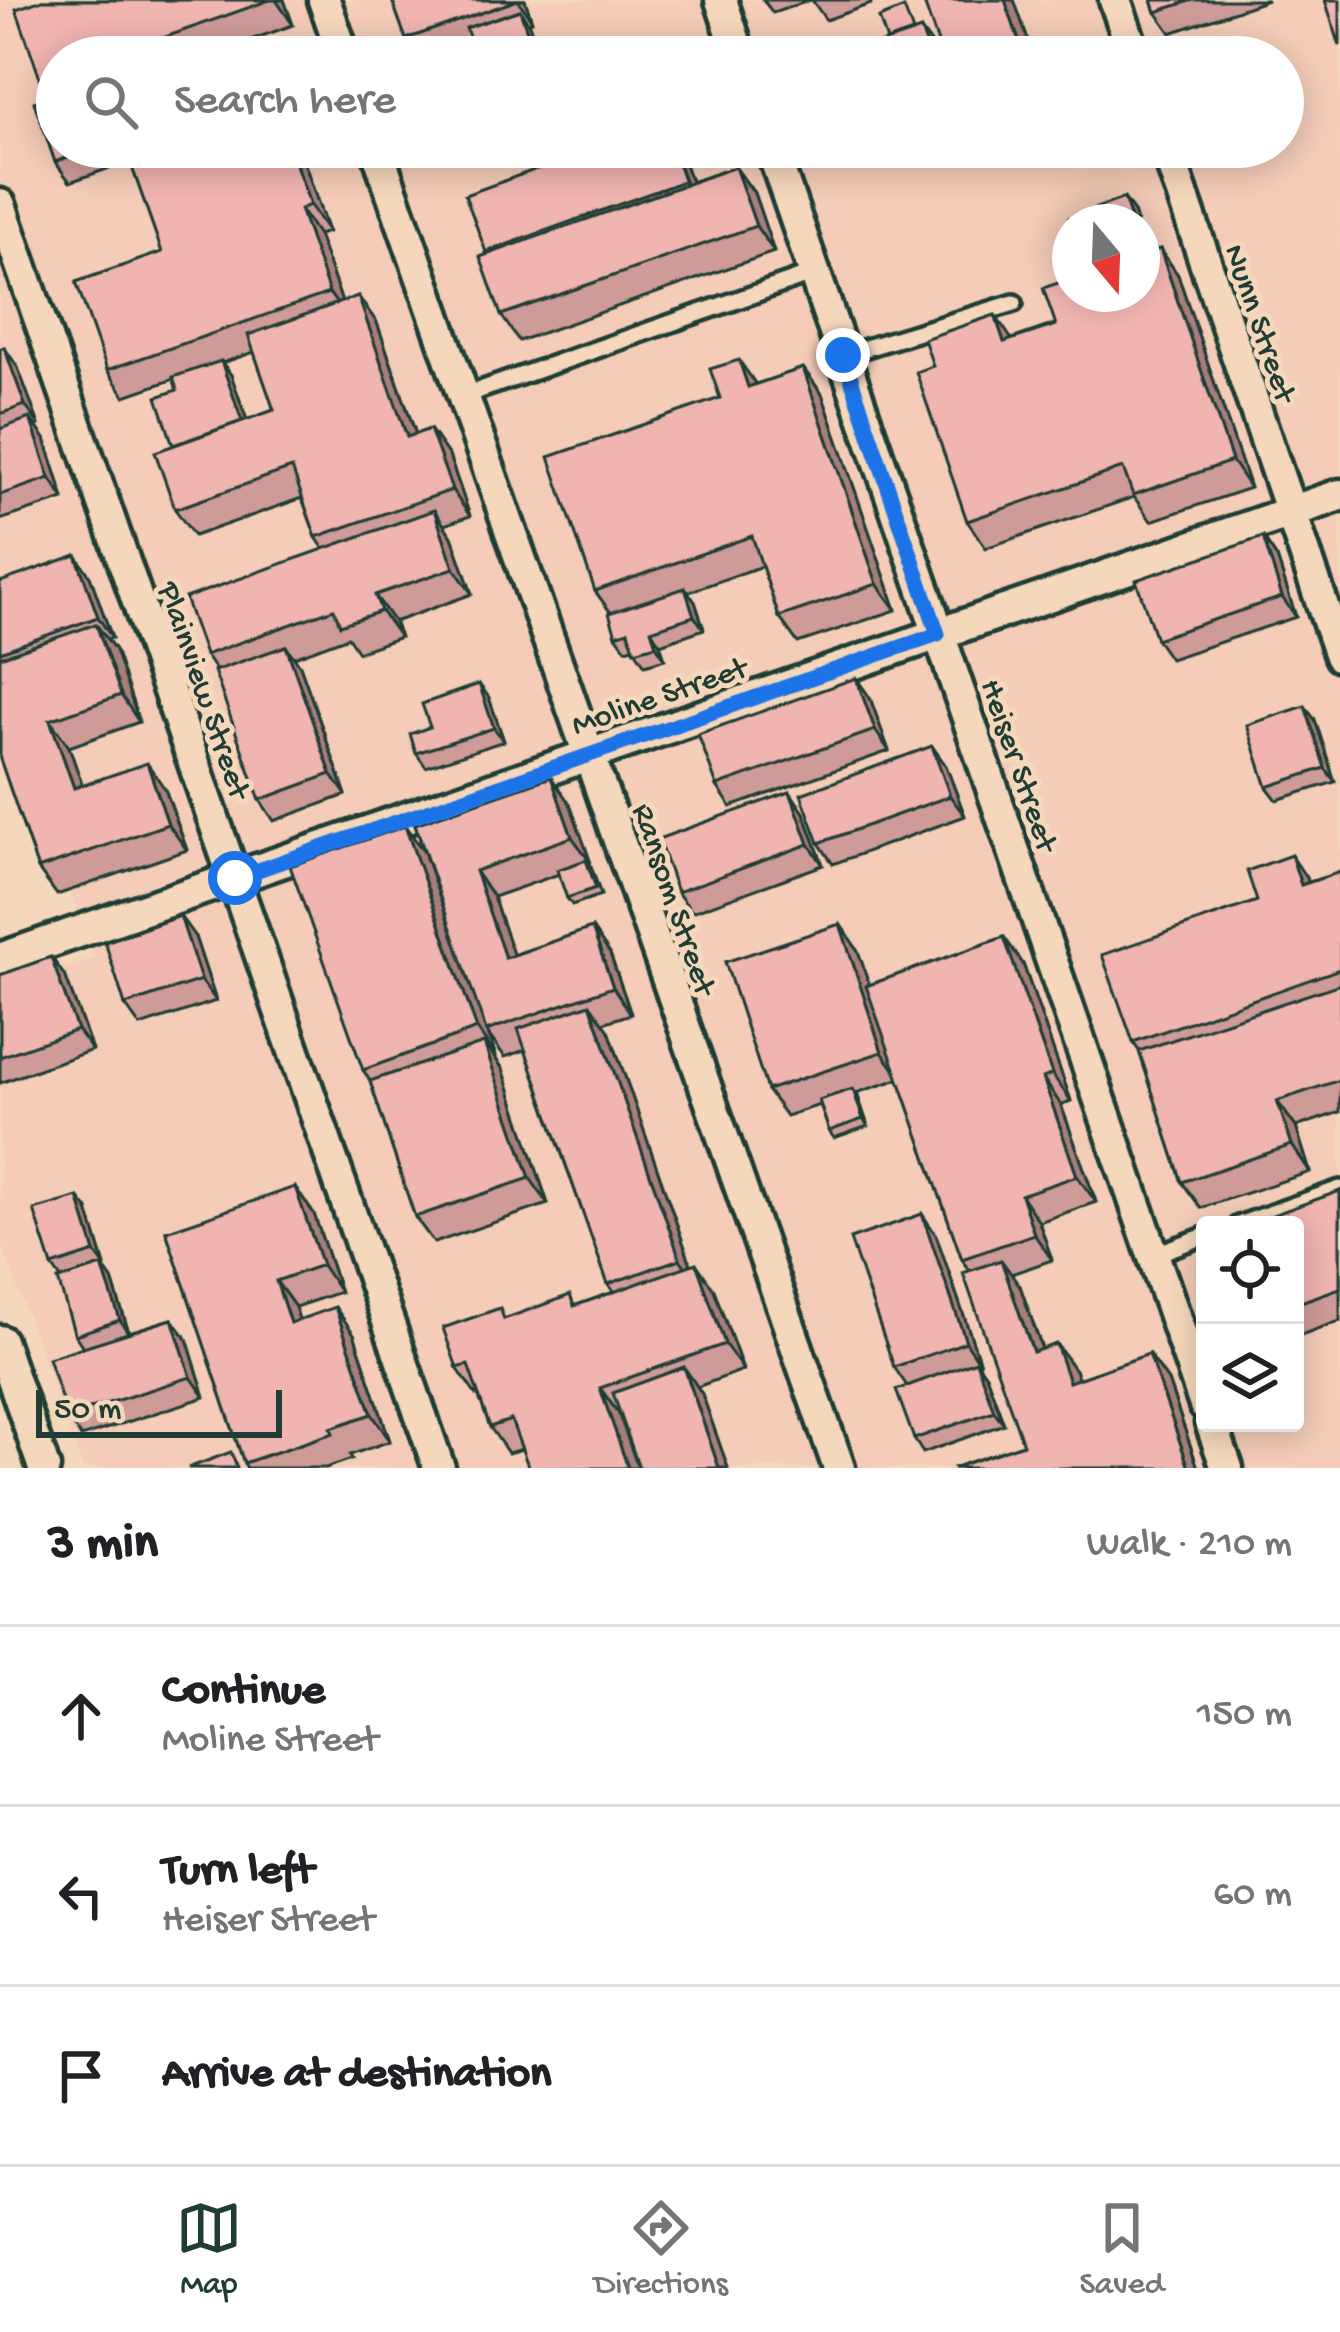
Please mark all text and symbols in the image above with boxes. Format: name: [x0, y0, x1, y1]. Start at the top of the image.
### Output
search box: [36, 36, 1304, 168]
icon: search: [78, 69, 144, 135]
text: Search here: [174, 76, 396, 129]
north arrow: [1052, 204, 1160, 312]
street label: Nunn Street: [1213, 240, 1303, 410]
route end: [816, 328, 870, 382]
street label: Plainview Street: [146, 577, 257, 807]
street label: Moline Street: [567, 650, 755, 746]
street label: Heiser Street: [969, 675, 1064, 859]
street label: Ransom Street: [621, 799, 723, 1003]
route start: [208, 851, 262, 905]
map controls: [1196, 1216, 1304, 1432]
button: locate: [1196, 1216, 1304, 1324]
button: layers: [1196, 1324, 1304, 1432]
scale bar: [36, 1384, 282, 1437]
text: 50 m: [54, 1392, 121, 1430]
text: 3 min: [48, 1516, 158, 1576]
text: Walk · 210 m: [1087, 1523, 1292, 1569]
text: Continue: [162, 1666, 325, 1719]
icon: ahead: [48, 1683, 114, 1749]
text: 150 m: [1197, 1693, 1292, 1739]
text: Moline Street: [162, 1719, 378, 1765]
text: Turn left: [162, 1846, 314, 1899]
icon: left: [48, 1863, 114, 1929]
text: 60 m: [1213, 1873, 1292, 1919]
text: Heiser Street: [162, 1899, 374, 1945]
icon: arrive: [48, 2043, 114, 2109]
text: Arrive at destination: [162, 2049, 551, 2102]
tab: Map: [176, 2195, 242, 2305]
tab: Directions: [594, 2195, 728, 2305]
tab: Saved: [1080, 2195, 1164, 2305]

